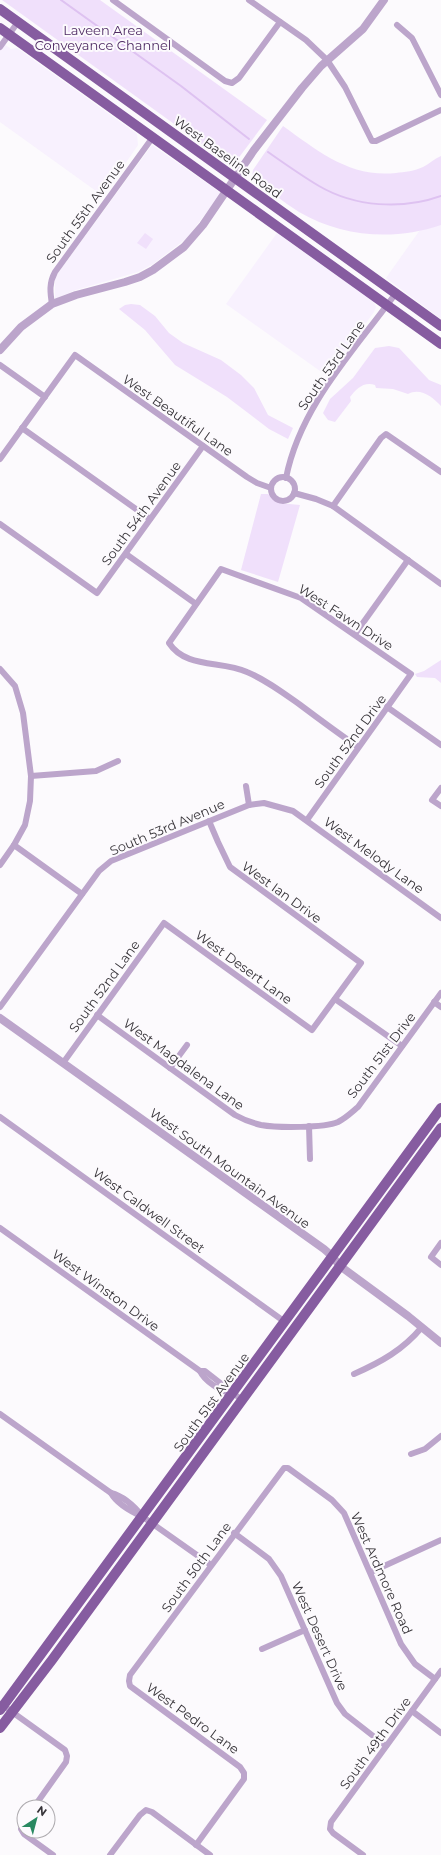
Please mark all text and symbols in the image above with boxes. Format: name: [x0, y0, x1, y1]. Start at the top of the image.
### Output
park label: Laveen Area Conveyance Channel: [35, 22, 171, 53]
street label: West Baseline Road: [171, 113, 285, 201]
street label: South 55th Avenue: [42, 156, 128, 266]
street label: South 53rd Lane: [294, 317, 368, 413]
street label: West Beautiful Lane: [120, 371, 236, 459]
street label: South 54th Avenue: [98, 458, 184, 568]
street label: West Fawn Drive: [296, 580, 397, 654]
street label: South 52nd Drive: [311, 691, 390, 791]
street label: South 53rd Avenue: [107, 795, 227, 858]
street label: West Melody Lane: [321, 813, 427, 897]
street label: West Ian Drive: [239, 858, 325, 926]
street label: West Desert Lane: [193, 927, 296, 1007]
street label: South 52nd Lane: [65, 937, 143, 1035]
street label: South 51st Drive: [343, 1009, 419, 1101]
street label: West Magdalena Lane: [121, 1015, 248, 1113]
street label: West South Mountain Avenue: [147, 1104, 313, 1232]
street label: West Caldwell Street: [90, 1164, 208, 1256]
street label: West Winston Drive: [49, 1246, 163, 1334]
street label: South 51st Avenue: [170, 1349, 252, 1455]
street label: West Ardmore Road: [348, 1509, 416, 1637]
street label: South 50th Lane: [158, 1519, 234, 1615]
street label: West Desert Drive: [289, 1579, 351, 1693]
street label: West Pedro Lane: [143, 1679, 243, 1757]
street label: South 49th Drive: [336, 1694, 414, 1792]
north arrow: [16, 1799, 56, 1839]
text: N: [34, 1803, 50, 1819]

